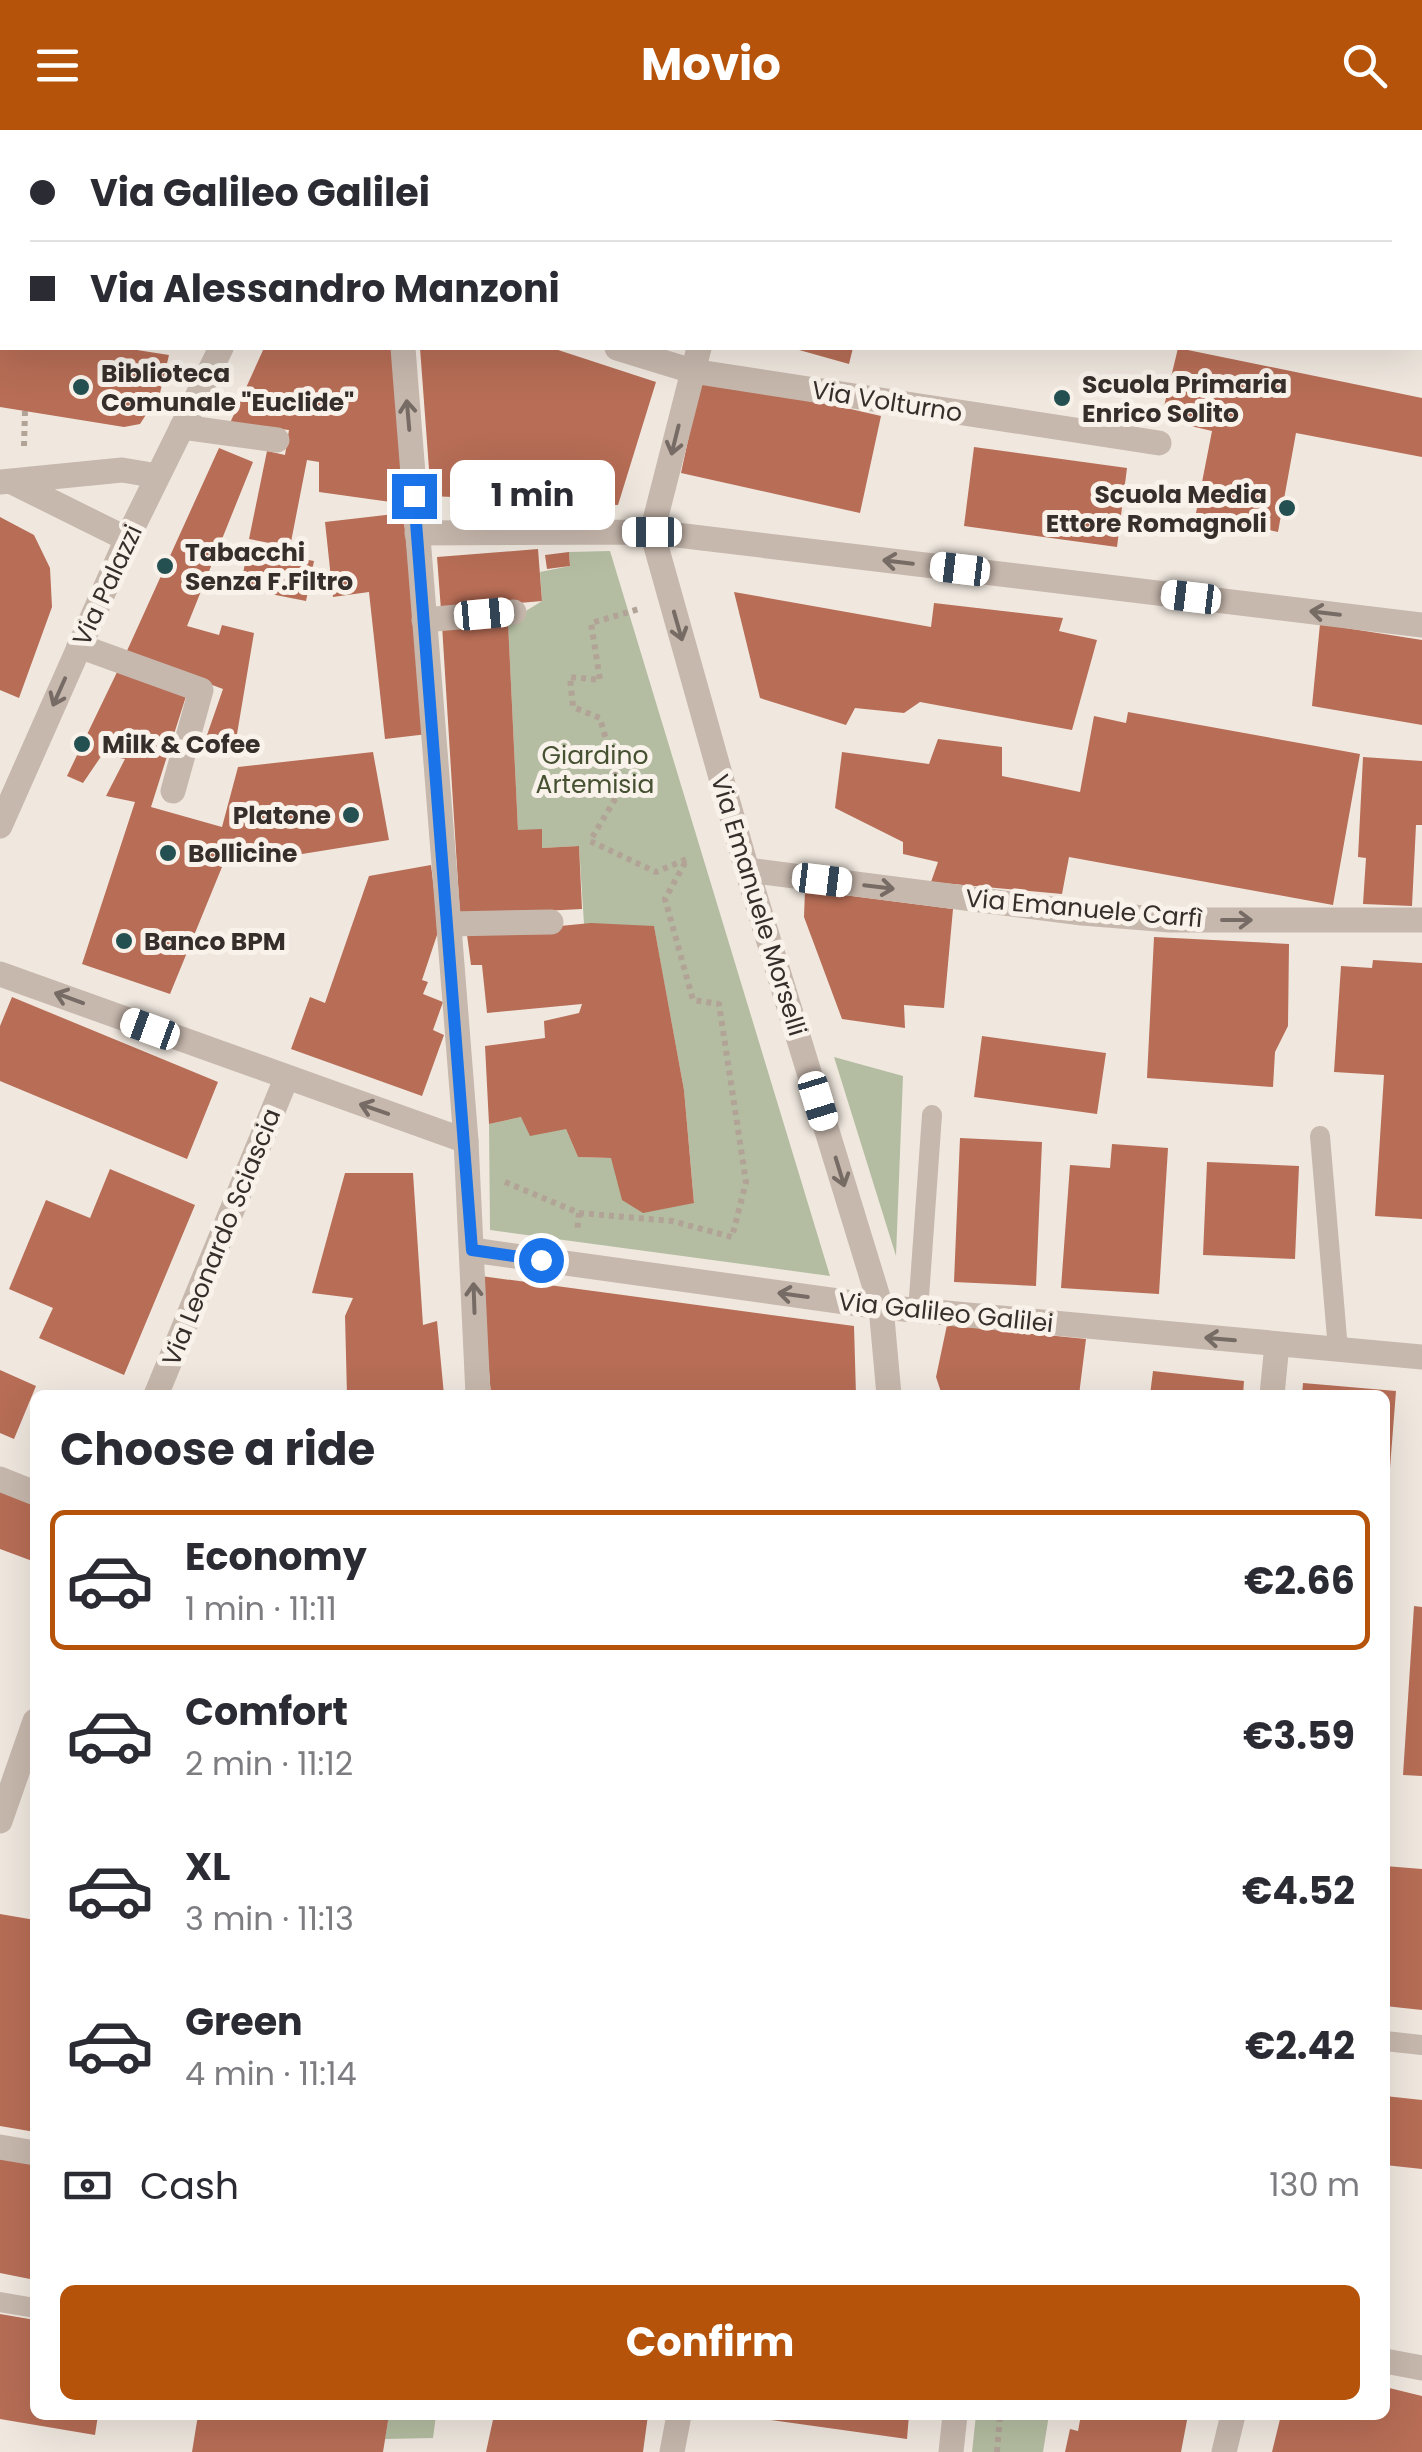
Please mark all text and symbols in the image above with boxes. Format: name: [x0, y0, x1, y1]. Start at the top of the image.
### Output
text: Movio: [641, 33, 781, 96]
icon: menu: [30, 38, 85, 93]
icon: search: [1337, 38, 1392, 93]
text: Via Galileo Galilei: [90, 166, 430, 219]
text: Via Alessandro Manzoni: [90, 262, 560, 315]
place label: Biblioteca Comunale "Euclide": [101, 356, 354, 420]
place label: Scuola Primaria Enrico Solito: [1082, 367, 1287, 431]
street label: Via Volturno: [809, 372, 965, 431]
marker: Biblioteca Comunale "Euclide": [70, 376, 92, 398]
marker: Scuola Primaria Enrico Solito: [1051, 387, 1073, 409]
one-way arrow: [398, 400, 417, 432]
one-way arrow: [665, 423, 683, 455]
callout: 1 min: [449, 461, 614, 531]
text: 1 min: [491, 472, 574, 517]
route end: [392, 474, 437, 519]
place label: Scuola Media Ettore Romagnoli: [1046, 477, 1267, 541]
marker: Scuola Media Ettore Romagnoli: [1276, 497, 1298, 519]
car: [622, 517, 682, 547]
street label: Via Palazzi: [64, 519, 151, 651]
place label: Tabacchi Senza F.Filtro: [185, 535, 353, 599]
car: [928, 550, 992, 588]
one-way arrow: [883, 552, 915, 570]
marker: Tabacchi Senza F.Filtro: [154, 555, 176, 577]
car: [1159, 578, 1223, 616]
car: [453, 596, 515, 632]
one-way arrow: [1310, 603, 1342, 622]
one-way arrow: [670, 610, 688, 641]
one-way arrow: [49, 676, 67, 707]
place label: Milk & Cofee: [102, 727, 260, 762]
marker: Milk & Cofee: [71, 733, 93, 755]
park label: Giardino Artemisia: [536, 738, 654, 802]
street label: Via Emanuele Morselli: [702, 770, 815, 1040]
place label: Platone: [233, 798, 331, 833]
marker: Platone: [340, 804, 362, 826]
place label: Bollicine: [188, 836, 297, 871]
marker: Bollicine: [157, 842, 179, 864]
car: [790, 861, 854, 899]
one-way arrow: [862, 878, 894, 897]
street label: Via Emanuele Carfì: [964, 881, 1204, 936]
one-way arrow: [1220, 910, 1252, 930]
place label: Banco BPM: [144, 924, 286, 959]
marker: Banco BPM: [113, 930, 135, 952]
one-way arrow: [54, 988, 85, 1006]
car: [117, 1005, 183, 1053]
car: [795, 1068, 841, 1134]
one-way arrow: [360, 1099, 391, 1117]
street label: Via Leonardo Sciascia: [154, 1103, 289, 1371]
one-way arrow: [832, 1156, 850, 1188]
route start: [519, 1238, 564, 1283]
one-way arrow: [464, 1282, 483, 1314]
street label: Via Galileo Galilei: [837, 1284, 1055, 1341]
one-way arrow: [777, 1285, 809, 1303]
one-way arrow: [1205, 1329, 1237, 1348]
text: Choose a ride: [60, 1418, 375, 1481]
text: Economy: [185, 1530, 367, 1583]
icon: car: [65, 1535, 155, 1625]
text: €2.66: [1244, 1554, 1355, 1607]
text: 1 min · 11:11: [185, 1586, 337, 1631]
text: Comfort: [185, 1685, 348, 1738]
icon: car: [65, 1690, 155, 1780]
text: €3.59: [1243, 1709, 1355, 1762]
text: 2 min · 11:12: [185, 1741, 353, 1786]
text: XL: [185, 1840, 230, 1893]
icon: car: [65, 1845, 155, 1935]
text: €4.52: [1242, 1864, 1355, 1917]
text: 3 min · 11:13: [185, 1896, 354, 1941]
text: Green: [185, 1995, 303, 2048]
icon: car: [65, 2000, 155, 2090]
text: €2.42: [1245, 2019, 1355, 2072]
text: 4 min · 11:14: [185, 2051, 357, 2096]
icon: cash: [60, 2158, 115, 2213]
text: Cash: [140, 2159, 239, 2212]
text: 130 m: [1269, 2162, 1360, 2207]
button: Confirm: [60, 2285, 1360, 2400]

